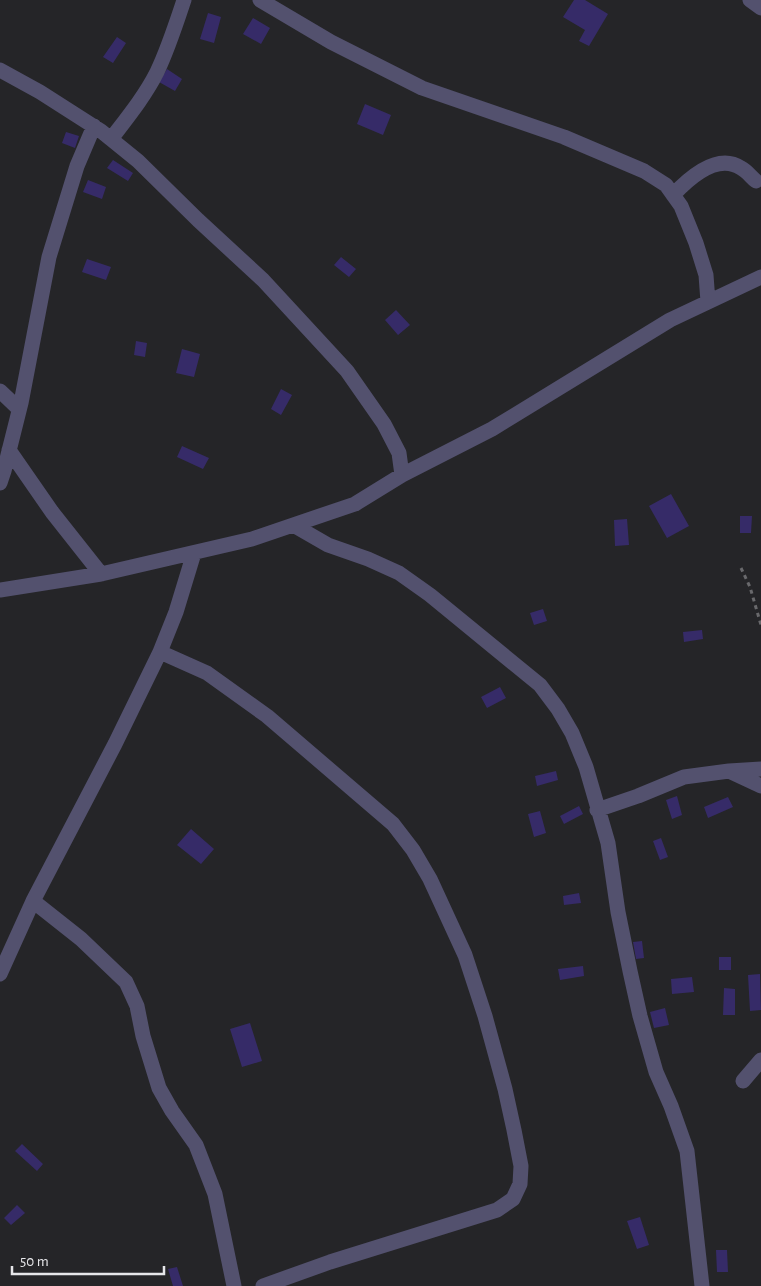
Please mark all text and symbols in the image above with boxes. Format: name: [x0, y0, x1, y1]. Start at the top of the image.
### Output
scale bar: [12, 1244, 165, 1276]
text: 50 m: [20, 1254, 49, 1269]

